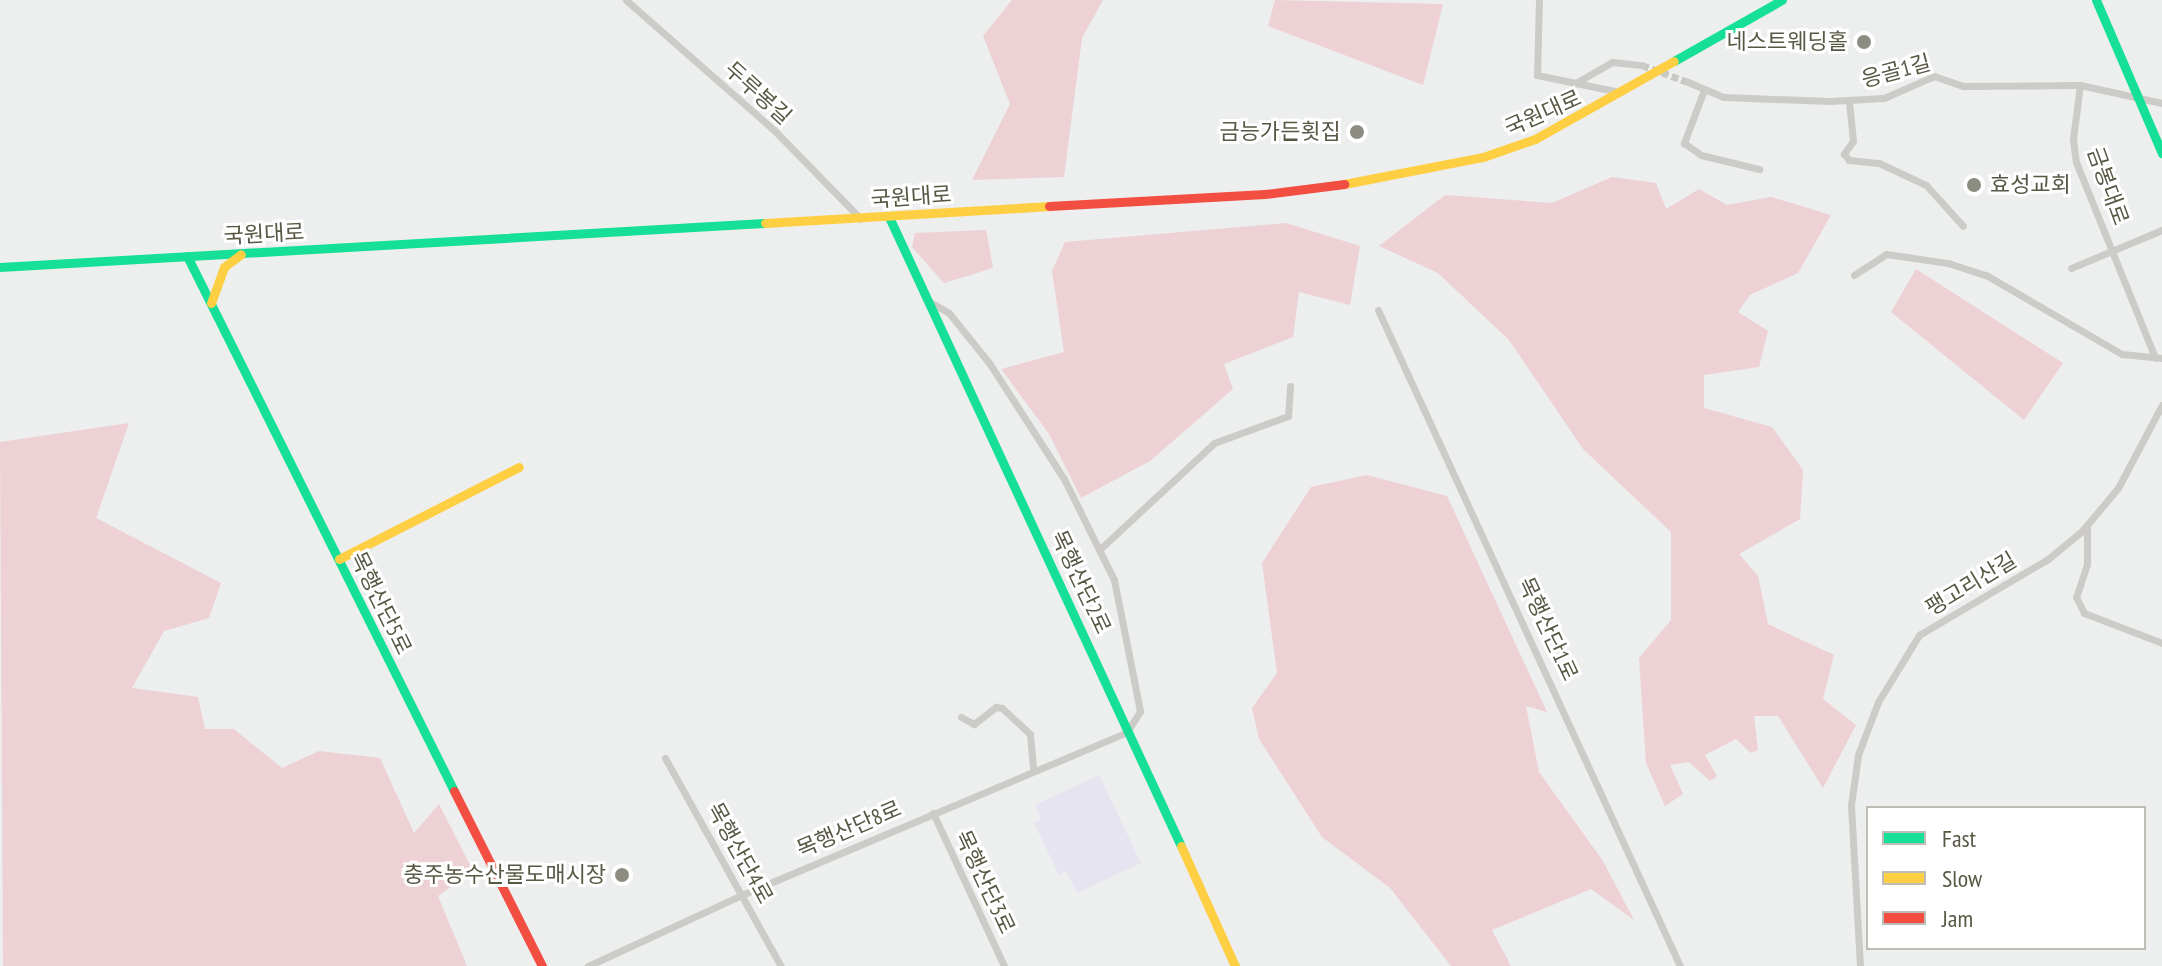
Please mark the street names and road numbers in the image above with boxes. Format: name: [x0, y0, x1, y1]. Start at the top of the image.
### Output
street label: 응골1길: [1858, 49, 1934, 93]
street label: 두루봉길: [719, 56, 797, 130]
street label: 국원대로: [1501, 84, 1585, 142]
street label: 금봉대로: [2082, 143, 2134, 229]
street label: 국원대로: [870, 181, 952, 213]
street label: 국원대로: [223, 219, 305, 249]
street label: 목행산단2로: [1046, 526, 1116, 638]
street label: 목행산단5로: [345, 547, 417, 659]
street label: 팽고리산길: [1921, 547, 2021, 621]
street label: 목행산단1로: [1513, 573, 1583, 685]
street label: 목행산단8로: [793, 795, 905, 863]
street label: 목행산단4로: [702, 798, 778, 908]
street label: 목행산단3로: [950, 826, 1020, 938]

